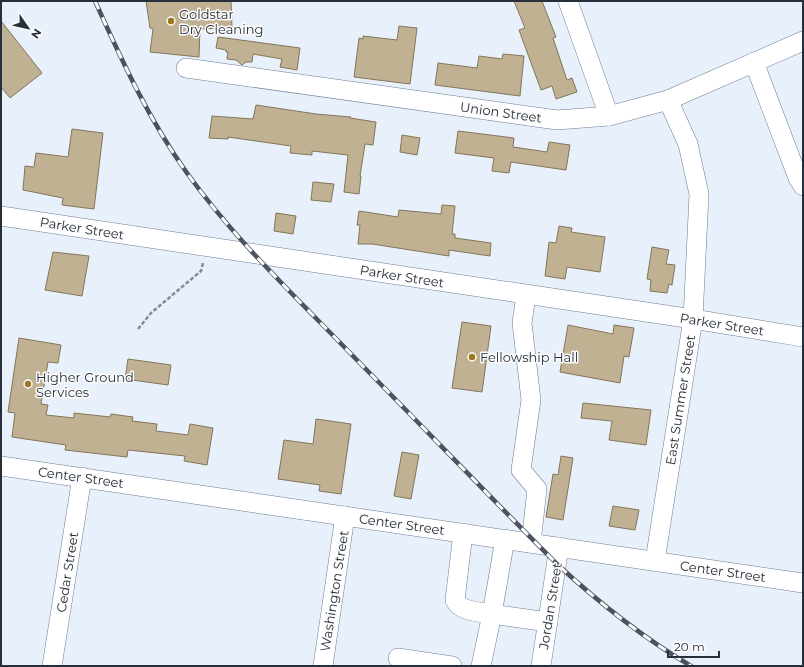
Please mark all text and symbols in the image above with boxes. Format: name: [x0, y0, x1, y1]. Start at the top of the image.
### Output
place label: Goldstar Dry Cleaning: [179, 6, 263, 37]
north arrow: [8, 8, 48, 48]
marker: Goldstar Dry Cleaning: [166, 16, 176, 26]
text: N: [28, 26, 45, 41]
street label: Union Street: [459, 98, 543, 126]
street label: Parker Street: [39, 213, 125, 243]
street label: Parker Street: [359, 261, 445, 291]
street label: Parker Street: [679, 309, 765, 339]
street label: East Summer Street: [662, 334, 698, 466]
place label: Fellowship Hall: [480, 349, 578, 365]
marker: Fellowship Hall: [467, 352, 477, 362]
place label: Higher Ground Services: [36, 369, 134, 400]
marker: Higher Ground Services: [23, 379, 33, 389]
street label: Center Street: [37, 463, 125, 491]
street label: Center Street: [358, 510, 446, 538]
street label: Washington Street: [317, 529, 351, 653]
street label: Cedar Street: [53, 531, 81, 613]
street label: Center Street: [679, 557, 767, 585]
street label: Jordan Street: [535, 561, 565, 652]
scale bar: [668, 633, 719, 659]
text: 20 m: [674, 639, 705, 654]

